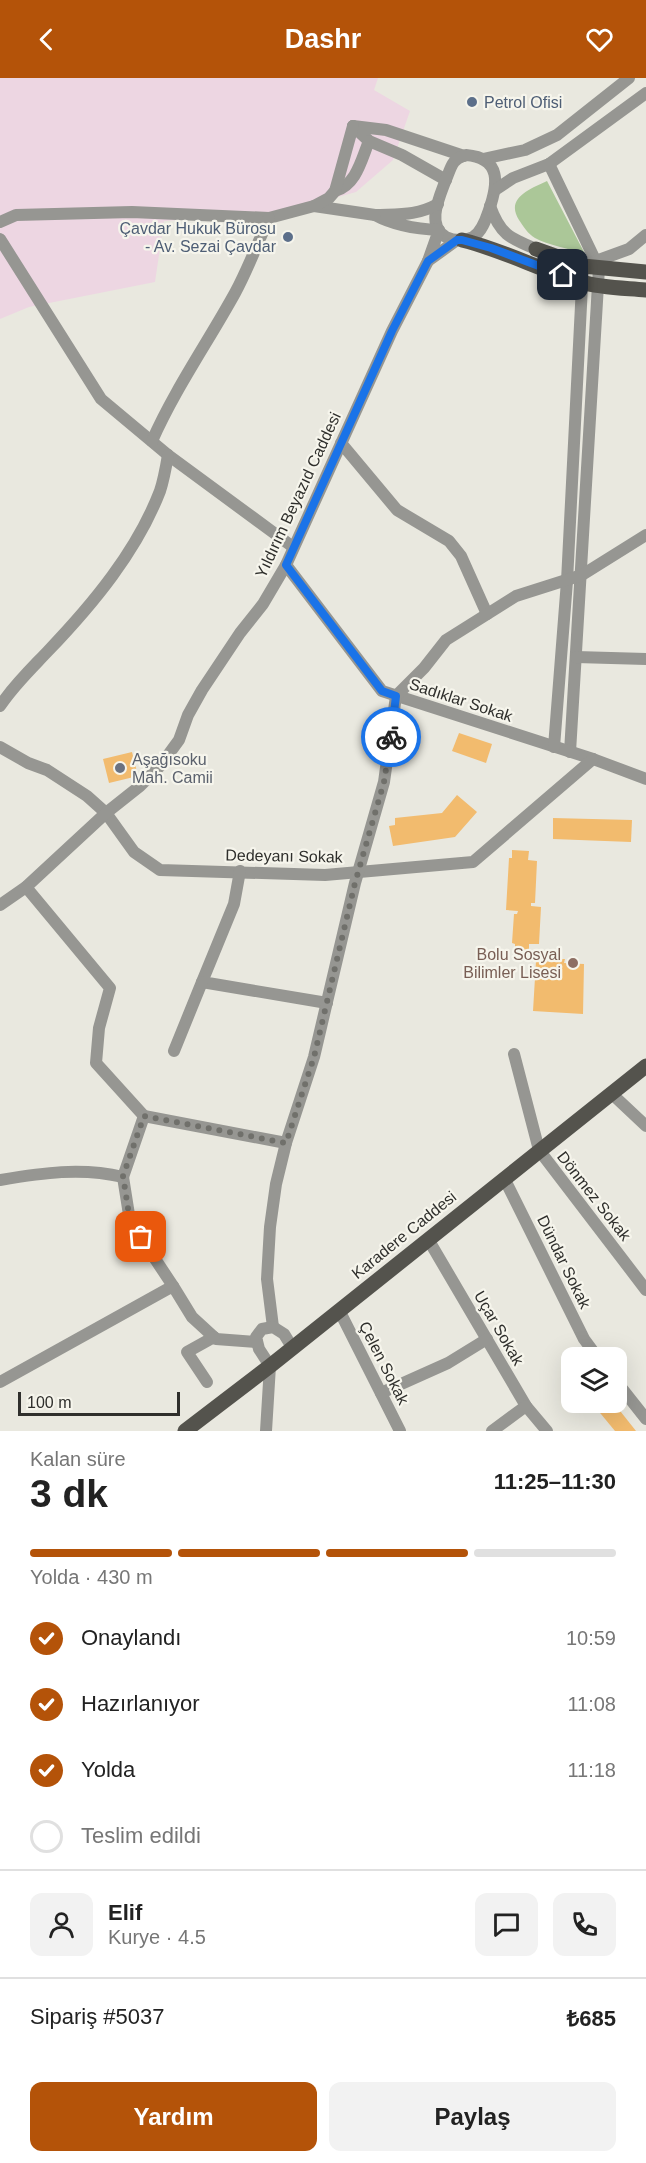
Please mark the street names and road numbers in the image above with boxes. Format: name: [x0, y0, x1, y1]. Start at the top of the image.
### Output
street label: Yıldırım Beyazıd Caddesi: [252, 410, 344, 580]
street label: Sadıklar Sokak: [407, 675, 516, 725]
street label: Dedeyanı Sokak: [225, 846, 344, 866]
street label: Dönmez Sokak: [554, 1148, 635, 1245]
street label: Karadere Caddesi: [349, 1188, 459, 1282]
street label: Dündar Sokak: [534, 1213, 594, 1312]
street label: Uçar Sokak: [471, 1288, 528, 1369]
street label: Çelen Sokak: [356, 1319, 413, 1408]

